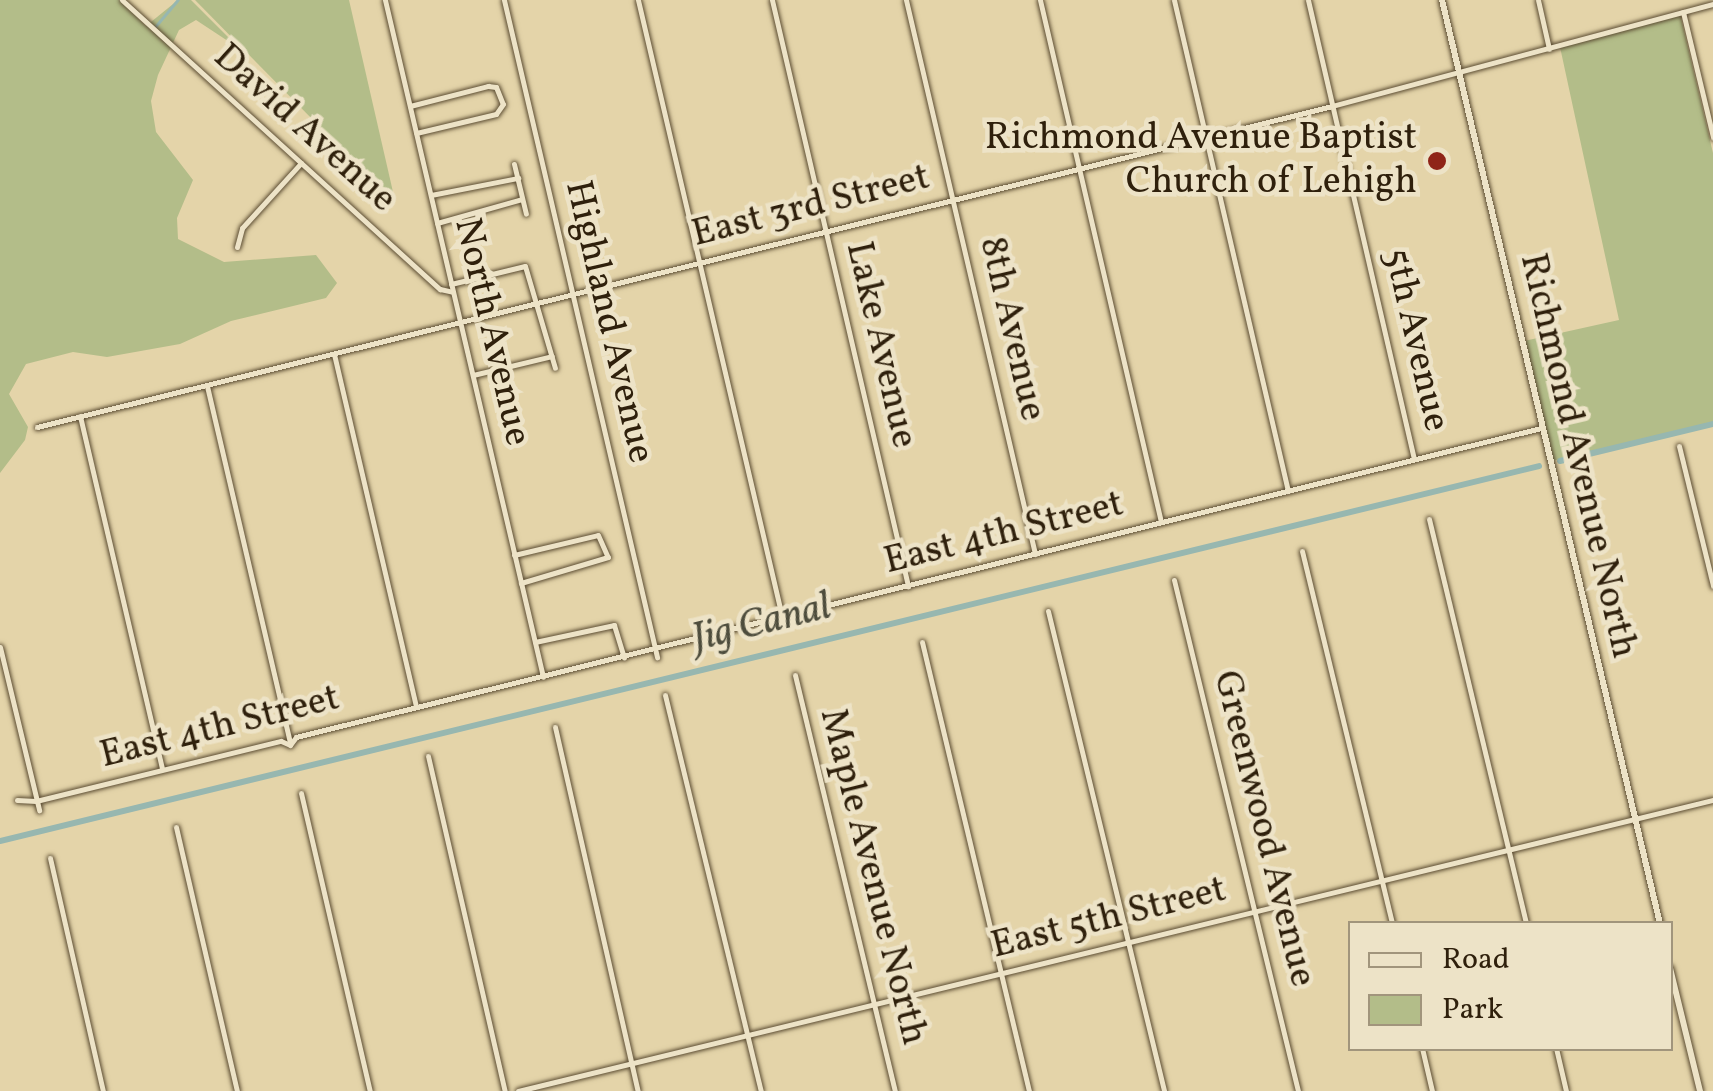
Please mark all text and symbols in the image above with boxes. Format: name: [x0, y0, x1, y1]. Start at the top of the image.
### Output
street label: David Avenue: [203, 35, 405, 223]
place label: Richmond Avenue Baptist Church of Lehigh: [985, 116, 1417, 205]
marker: Richmond Avenue Baptist Church of Lehigh: [1426, 150, 1448, 172]
street label: East 3rd Street: [688, 155, 934, 259]
street label: Highland Avenue: [553, 176, 663, 468]
street label: North Avenue: [443, 214, 539, 450]
street label: 8th Avenue: [968, 233, 1054, 425]
street label: Lake Avenue: [834, 237, 926, 453]
street label: 5th Avenue: [1372, 244, 1458, 436]
street label: Richmond Avenue North: [1508, 249, 1646, 663]
street label: East 4th Street: [880, 482, 1128, 586]
water label: Jig Canal: [688, 584, 836, 664]
street label: Greenwood Avenue: [1202, 666, 1324, 992]
street label: East 4th Street: [96, 676, 344, 780]
street label: Maple Avenue North: [808, 704, 936, 1050]
street label: East 5th Street: [987, 868, 1231, 970]
legend: [1348, 921, 1673, 1051]
text: Road: [1442, 939, 1510, 981]
text: Park: [1442, 989, 1503, 1031]

